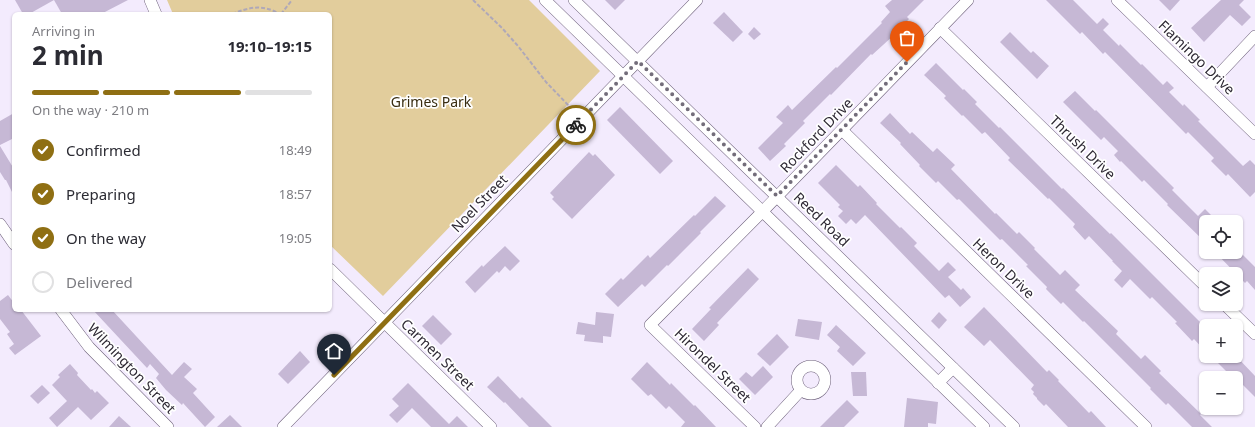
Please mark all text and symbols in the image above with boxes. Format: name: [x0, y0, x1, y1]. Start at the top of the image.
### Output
street label: Flamingo Drive: [1155, 16, 1239, 98]
pin: [890, 21, 924, 62]
text: Arriving in: [32, 22, 95, 40]
icon: bag: [896, 27, 918, 49]
text: 19:10–19:15: [227, 36, 312, 56]
text: 2 min: [32, 37, 104, 73]
park label: Grimes Park: [391, 92, 472, 111]
street label: Rockford Drive: [775, 93, 857, 177]
text: On the way · 210 m: [32, 101, 149, 119]
courier: [556, 105, 596, 145]
street label: Thrush Drive: [1046, 111, 1120, 183]
icon: bike: [565, 114, 587, 136]
icon: check: [32, 139, 54, 161]
text: Confirmed: [66, 140, 141, 160]
text: 18:49: [279, 141, 312, 159]
street label: Noel Street: [447, 170, 511, 236]
icon: check: [32, 183, 54, 205]
text: Preparing: [66, 184, 136, 204]
text: 18:57: [279, 185, 312, 203]
street label: Reed Road: [790, 188, 854, 250]
map controls: [1199, 215, 1243, 415]
button: locate: [1199, 215, 1243, 259]
icon: check: [32, 227, 54, 249]
text: On the way: [66, 228, 146, 248]
text: 19:05: [279, 229, 312, 247]
street label: Heron Drive: [969, 234, 1039, 302]
button: layers: [1199, 267, 1243, 311]
text: Delivered: [66, 272, 133, 292]
street label: Carmen Street: [397, 314, 479, 394]
street label: Wilmington Street: [84, 319, 180, 417]
button: +: [1199, 319, 1243, 363]
street label: Hirondel Street: [671, 324, 755, 406]
pin: [317, 334, 351, 375]
icon: home: [323, 340, 345, 362]
button: −: [1199, 371, 1243, 415]

